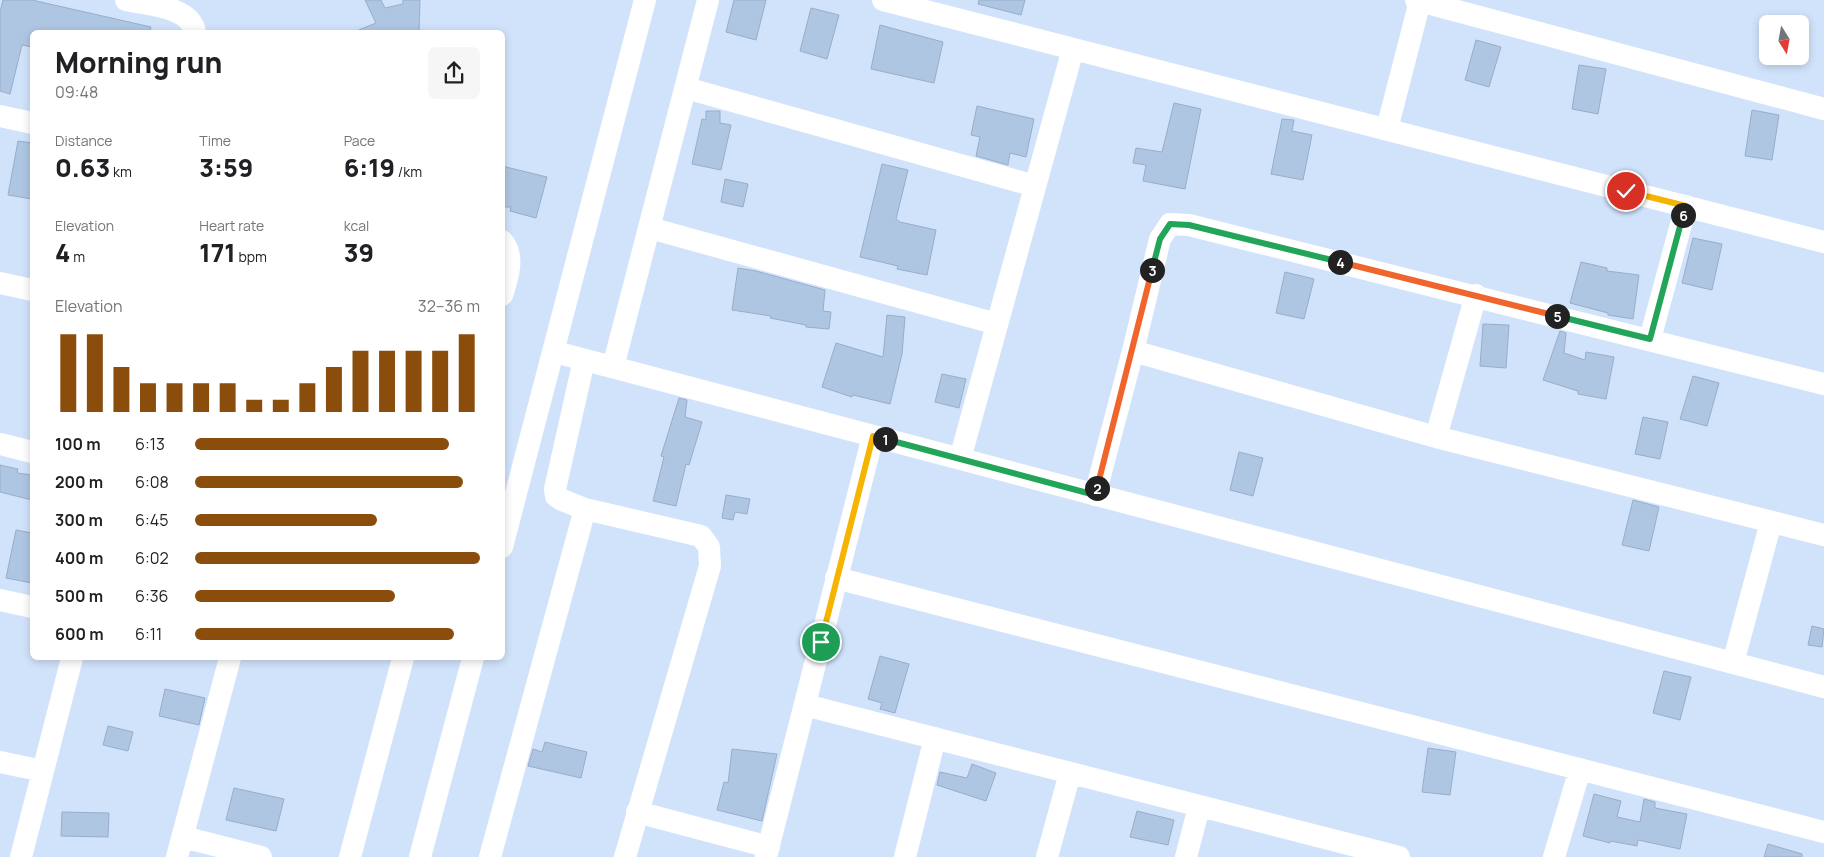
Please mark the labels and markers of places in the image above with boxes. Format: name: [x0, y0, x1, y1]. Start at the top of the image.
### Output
pin: [1605, 170, 1647, 212]
pin: 6: [1670, 202, 1696, 228]
pin: 4: [1328, 250, 1352, 274]
pin: 3: [1140, 258, 1164, 282]
pin: 5: [1544, 304, 1570, 328]
pin: 1: [872, 426, 898, 452]
pin: 2: [1084, 476, 1110, 500]
pin: [800, 621, 842, 663]

